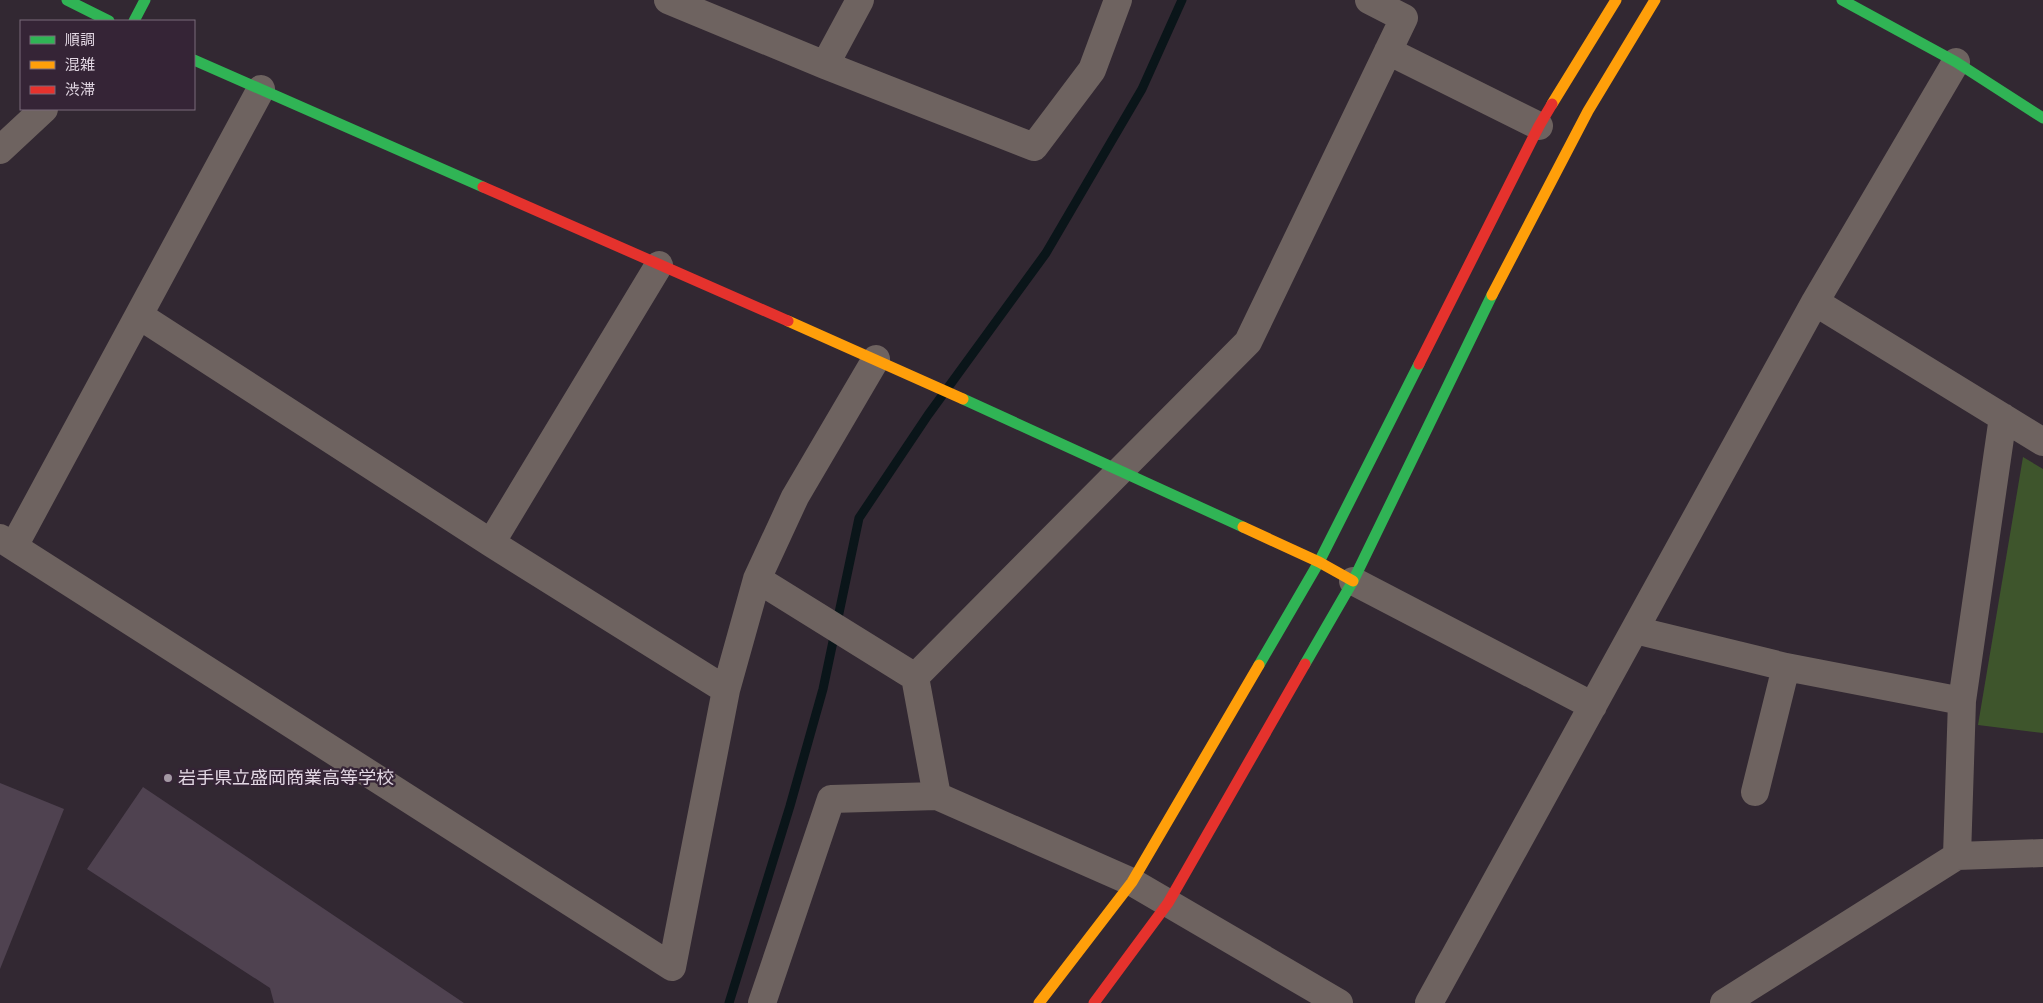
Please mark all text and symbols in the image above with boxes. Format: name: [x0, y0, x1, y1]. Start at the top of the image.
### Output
legend: [20, 20, 195, 110]
text: 順調: [65, 31, 95, 48]
text: 混雑: [65, 56, 95, 73]
text: 渋滞: [65, 81, 95, 98]
place label: 岩手県立盛岡商業高等学校: [178, 768, 394, 788]
marker: 岩手県立盛岡商業高等学校: [162, 772, 174, 784]

